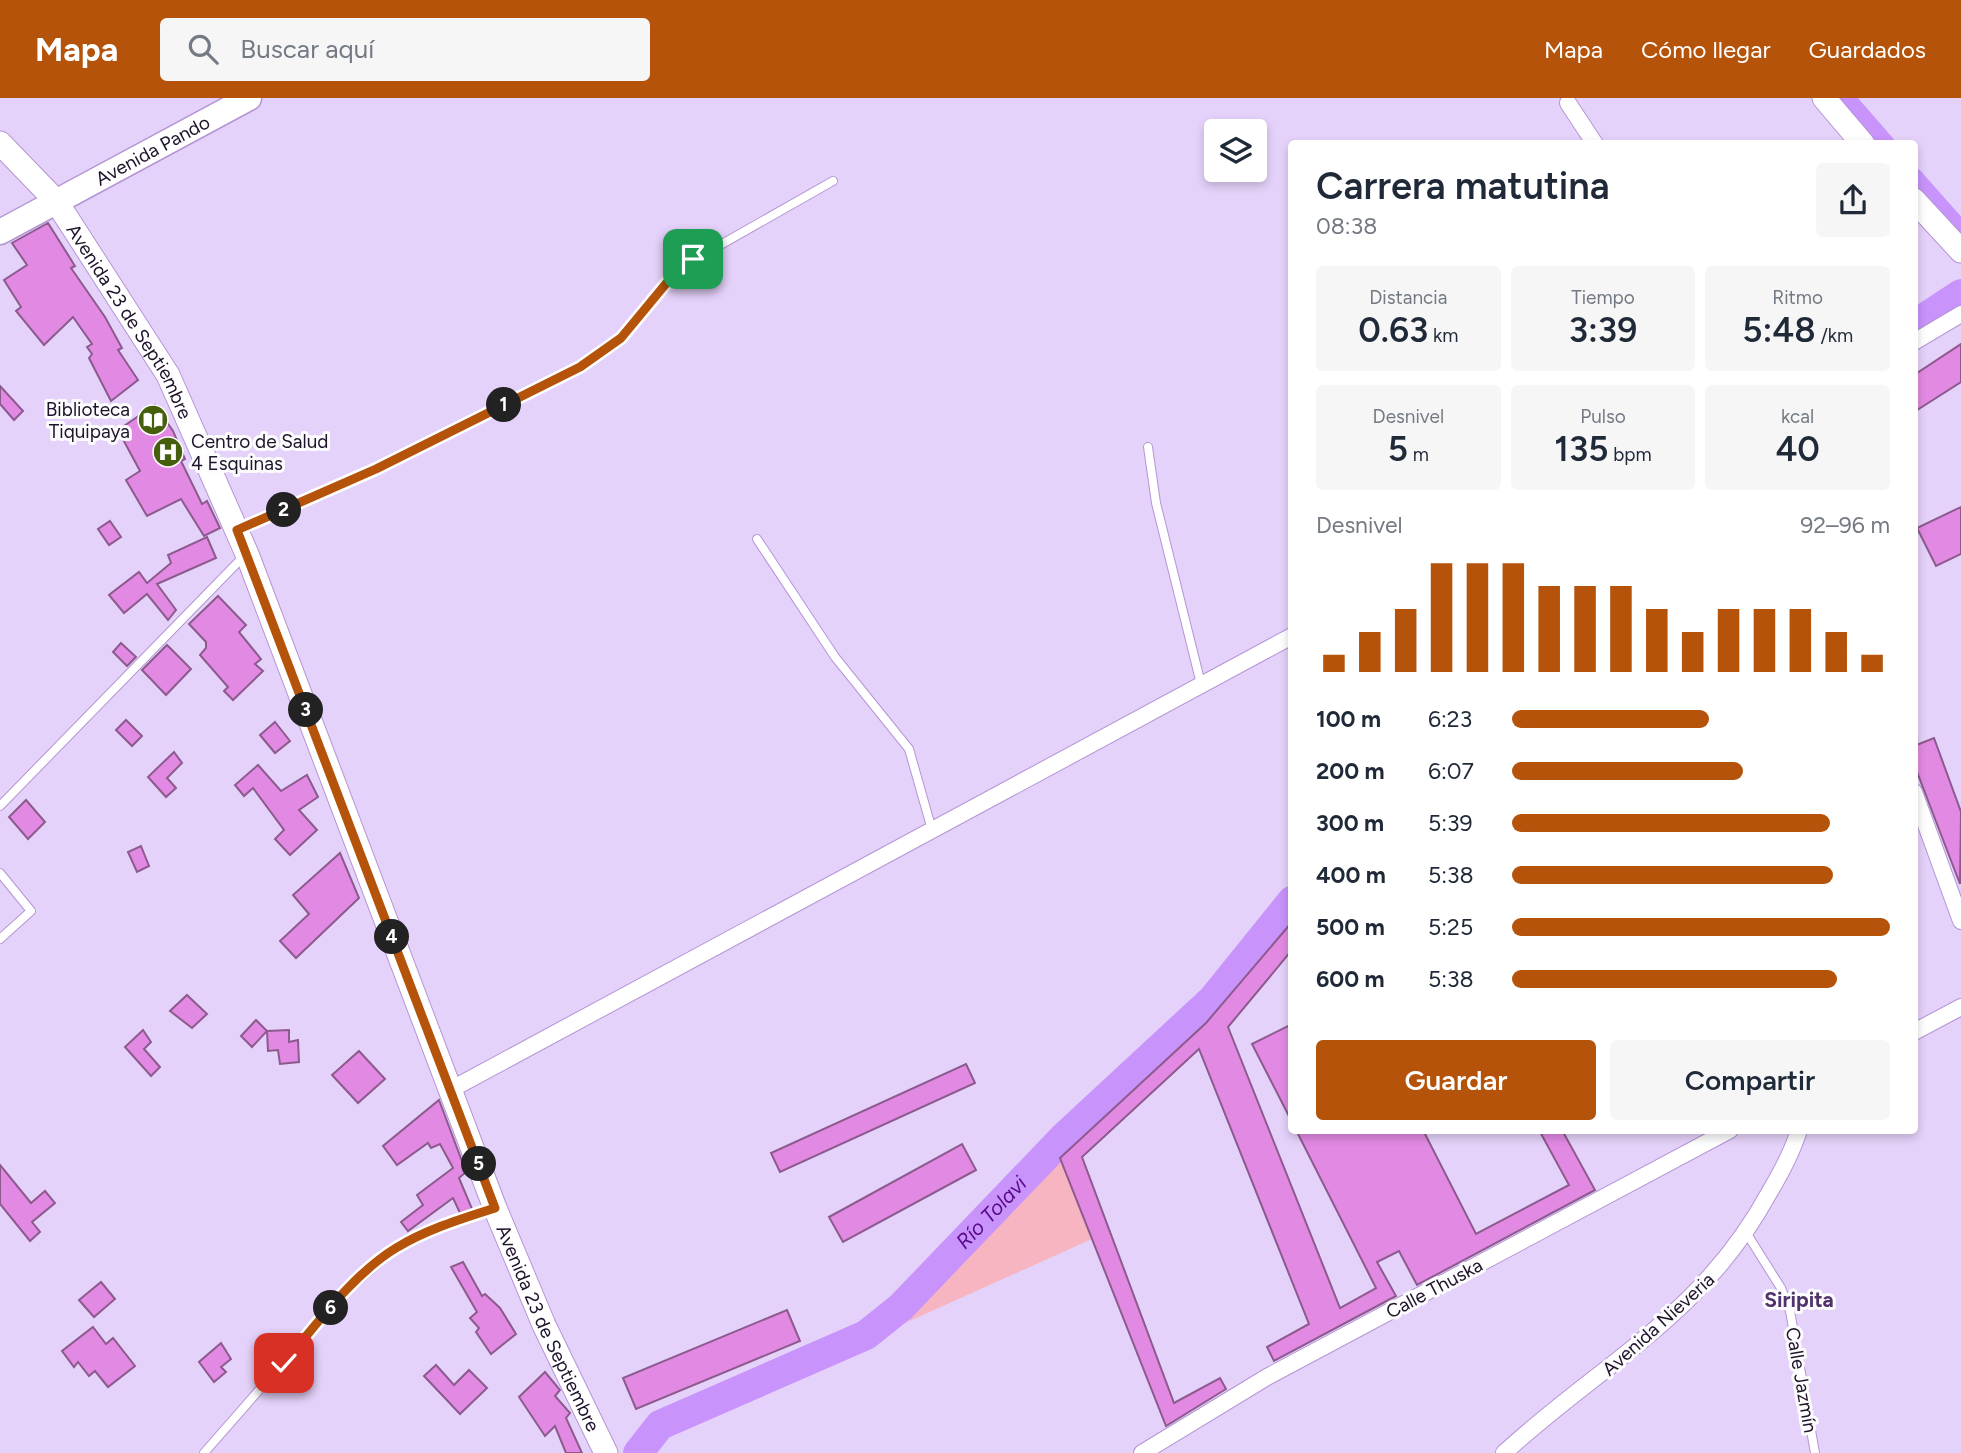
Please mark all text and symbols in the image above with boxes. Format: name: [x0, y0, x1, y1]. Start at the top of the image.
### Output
search box: [160, 18, 650, 81]
text: Mapa: [35, 30, 118, 69]
icon: search: [184, 30, 222, 68]
text: Buscar aquí: [240, 33, 374, 65]
text: Mapa: [1544, 35, 1603, 64]
text: Cómo llegar: [1641, 35, 1771, 64]
text: Guardados: [1809, 35, 1926, 64]
street label: Avenida Pando: [91, 110, 214, 191]
map controls: [1204, 119, 1267, 182]
button: layers: [1204, 119, 1267, 182]
text: Carrera matutina: [1316, 163, 1610, 209]
button: share: [1816, 163, 1890, 237]
text: 08:38: [1316, 212, 1377, 240]
street label: Avenida 23 de Septiembre: [62, 220, 197, 423]
pin: [663, 229, 723, 289]
icon: arrive: [674, 240, 712, 278]
text: Distancia: [1369, 286, 1447, 309]
text: Tiempo: [1571, 286, 1635, 309]
text: Ritmo: [1772, 286, 1823, 309]
text: 0.63: [1358, 309, 1428, 351]
text: 3:39: [1569, 309, 1637, 351]
text: 5:48: [1742, 309, 1816, 351]
text: km: [1428, 324, 1458, 347]
text: /km: [1816, 324, 1853, 347]
pin: 1: [486, 388, 522, 422]
text: 1: [499, 393, 508, 416]
place label: Biblioteca Tiquipaya: [46, 398, 130, 443]
library icon: Biblioteca Tiquipaya: [136, 403, 170, 437]
text: Desnivel: [1373, 405, 1444, 428]
text: Pulso: [1580, 405, 1626, 428]
text: kcal: [1781, 405, 1814, 428]
text: 5: [1388, 428, 1408, 470]
text: 135: [1554, 428, 1608, 470]
text: 40: [1775, 428, 1820, 470]
place label: Centro de Salud 4 Esquinas: [191, 430, 328, 475]
hospital icon: Centro de Salud 4 Esquinas: [151, 435, 185, 469]
text: m: [1408, 443, 1429, 466]
text: bpm: [1608, 443, 1652, 466]
pin: 2: [266, 492, 302, 528]
text: 2: [278, 498, 289, 521]
text: Desnivel: [1316, 511, 1403, 539]
text: 92–96 m: [1800, 511, 1890, 539]
pin: 3: [288, 692, 324, 728]
text: 3: [300, 698, 311, 721]
text: 100 m: [1316, 705, 1381, 733]
text: 6:23: [1428, 705, 1472, 733]
text: 200 m: [1316, 757, 1385, 785]
text: 6:07: [1428, 757, 1474, 785]
text: 300 m: [1316, 809, 1384, 837]
text: 5:39: [1428, 809, 1473, 837]
text: 400 m: [1316, 861, 1386, 889]
text: 5:38: [1428, 861, 1474, 889]
text: 500 m: [1316, 913, 1385, 941]
text: 5:25: [1428, 913, 1473, 941]
pin: 4: [374, 920, 410, 954]
text: 4: [385, 925, 398, 948]
text: 600 m: [1316, 965, 1385, 993]
text: 5:38: [1428, 965, 1474, 993]
button: Guardar: [1316, 1040, 1596, 1120]
button: Compartir: [1610, 1040, 1890, 1120]
pin: 5: [462, 1146, 496, 1182]
text: 5: [473, 1152, 484, 1175]
water label: Río Tolavi: [951, 1171, 1032, 1254]
street label: Avenida 23 de Septiembre: [491, 1221, 605, 1435]
street label: Calle Thuska: [1382, 1253, 1486, 1323]
street label: Avenida Nieveria: [1598, 1268, 1719, 1381]
district label: Siripita: [1764, 1287, 1834, 1312]
pin: 6: [314, 1290, 348, 1326]
text: 6: [325, 1296, 336, 1319]
street label: Calle Jazmín: [1781, 1325, 1822, 1435]
pin: [254, 1333, 314, 1393]
icon: check: [265, 1344, 303, 1382]

